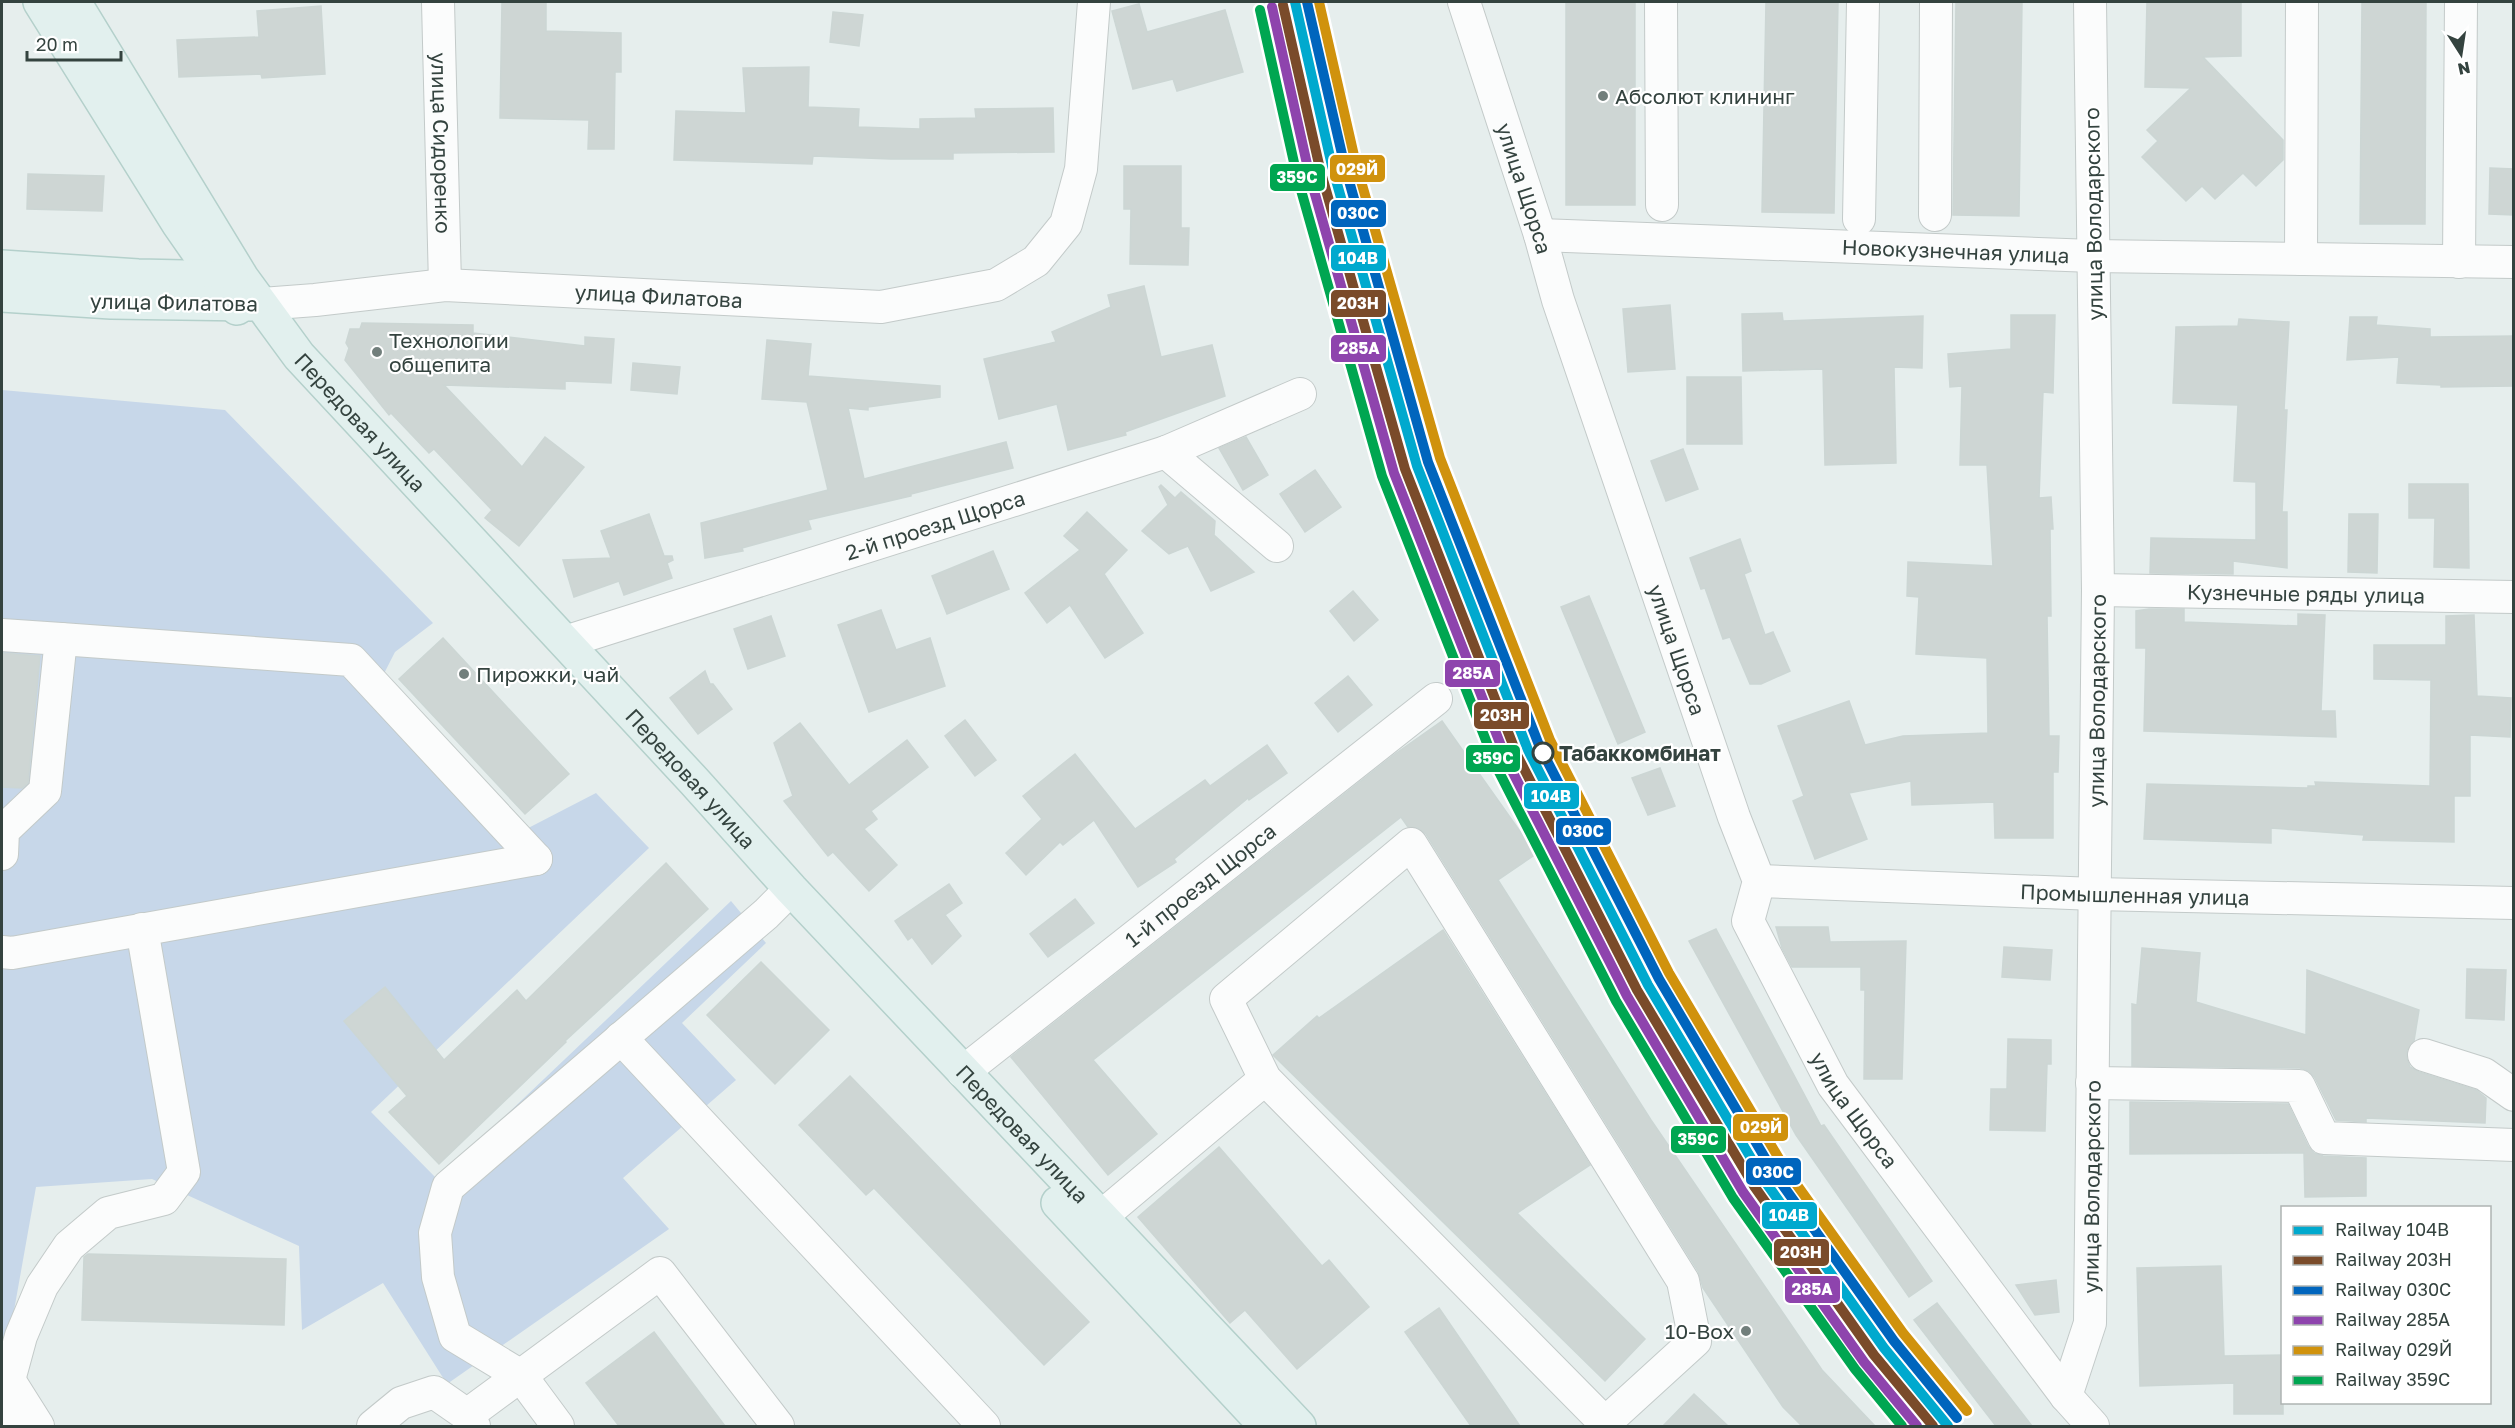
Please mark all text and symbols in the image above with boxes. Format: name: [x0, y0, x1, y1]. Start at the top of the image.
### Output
scale bar: [27, 24, 122, 62]
north arrow: [2431, 24, 2491, 84]
text: 20 m: [36, 33, 78, 55]
street label: улица Сидоренко: [426, 52, 457, 234]
text: N: [2456, 58, 2472, 80]
place label: Абсолют клининг: [1615, 83, 1795, 109]
marker: Абсолют клининг: [1596, 89, 1610, 103]
street label: улица Володарского: [2078, 107, 2108, 321]
street label: улица Щорса: [1491, 119, 1558, 257]
line badge: 029Й: [1329, 154, 1386, 183]
text: 029Й: [1336, 159, 1378, 179]
line badge: 359С: [1269, 163, 1326, 192]
text: 359С: [1276, 167, 1318, 187]
line badge: 030C: [1330, 199, 1387, 228]
text: 030C: [1337, 203, 1379, 223]
street label: Новокузнечная улица: [1841, 233, 2070, 268]
line badge: 104В: [1330, 244, 1387, 272]
text: 104В: [1338, 248, 1378, 268]
street label: улица Филатова: [574, 279, 743, 313]
street label: улица Филатова: [90, 288, 258, 316]
line badge: 203Н: [1330, 289, 1387, 318]
text: 203Н: [1337, 293, 1379, 313]
place label: Технологии общепита: [389, 327, 509, 377]
line badge: 285А: [1330, 334, 1387, 363]
text: 285А: [1338, 338, 1380, 358]
marker: Технологии общепита: [370, 345, 384, 359]
street label: Передовая улица: [289, 347, 432, 497]
street label: 2-й проезд Щорса: [842, 484, 1028, 566]
street label: Кузнечные ряды улица: [2187, 578, 2425, 609]
street label: улица Щорса: [1643, 581, 1711, 718]
street label: улица Володарского: [2083, 594, 2111, 808]
line badge: 285А: [1444, 659, 1501, 688]
place label: Пирожки, чай: [476, 661, 619, 687]
text: 285А: [1452, 663, 1494, 683]
marker: Пирожки, чай: [457, 667, 471, 681]
line badge: 203Н: [1473, 701, 1530, 730]
street label: Передовая улица: [620, 703, 761, 854]
text: 203Н: [1480, 705, 1522, 725]
place label: Табаккомбинат: [1559, 740, 1721, 766]
marker: Табаккомбинат: [1532, 742, 1554, 764]
line badge: 359С: [1465, 744, 1521, 773]
text: 359С: [1472, 748, 1514, 768]
line badge: 104В: [1523, 782, 1580, 810]
text: 104В: [1531, 786, 1571, 806]
street label: 1-й проезд Щорса: [1119, 817, 1281, 953]
line badge: 030C: [1555, 817, 1612, 846]
text: 030C: [1562, 821, 1604, 841]
street label: Промышленная улица: [2020, 878, 2250, 910]
street label: улица Щорса: [1805, 1047, 1904, 1173]
street label: Передовая улица: [951, 1059, 1094, 1208]
street label: улица Володарского: [2077, 1080, 2106, 1294]
line badge: 029Й: [1732, 1113, 1789, 1142]
text: 029Й: [1740, 1117, 1782, 1137]
line badge: 359С: [1670, 1125, 1727, 1154]
text: 359С: [1677, 1129, 1719, 1149]
line badge: 030C: [1745, 1157, 1802, 1186]
text: 030C: [1752, 1162, 1794, 1182]
line badge: 104В: [1761, 1201, 1818, 1230]
text: 104В: [1769, 1205, 1809, 1225]
legend: [2281, 1206, 2491, 1404]
text: Railway 104В: [2335, 1218, 2449, 1240]
line badge: 203Н: [1773, 1238, 1830, 1267]
text: 203Н: [1780, 1242, 1822, 1262]
text: Railway 203Н: [2335, 1248, 2452, 1270]
line badge: 285А: [1784, 1275, 1841, 1304]
text: Railway 030C: [2335, 1278, 2451, 1300]
text: 285А: [1791, 1279, 1833, 1299]
text: Railway 285А: [2335, 1308, 2450, 1330]
place label: 10-Box: [1665, 1318, 1734, 1344]
marker: 10-Box: [1739, 1324, 1753, 1338]
text: Railway 029Й: [2335, 1338, 2452, 1360]
text: Railway 359С: [2335, 1368, 2450, 1390]

